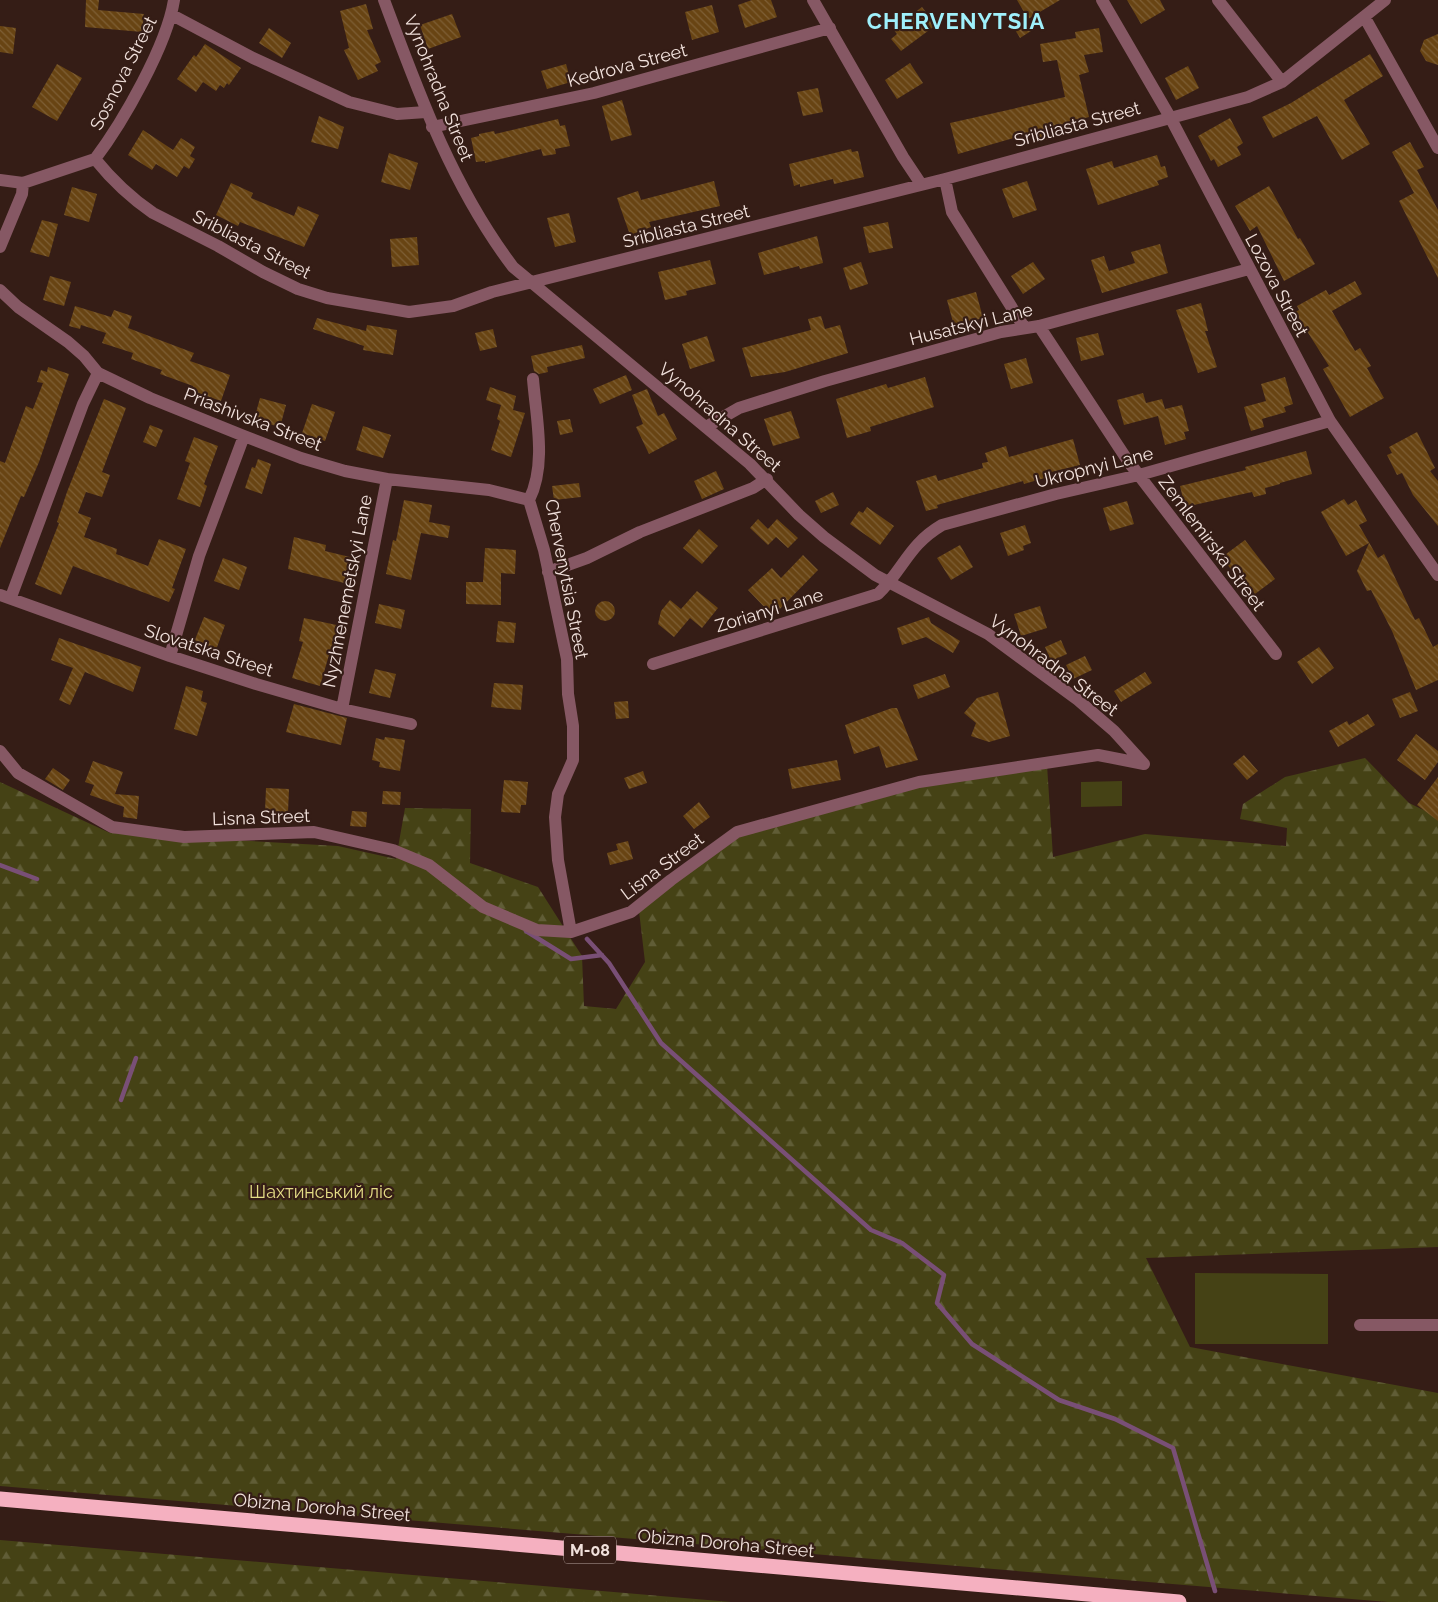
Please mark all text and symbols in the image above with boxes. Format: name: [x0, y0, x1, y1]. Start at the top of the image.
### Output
district label: CHERVENYTSIA: [867, 8, 1045, 34]
street label: Vynohradna Street: [400, 12, 478, 164]
street label: Sosnova Street: [85, 13, 161, 133]
street label: Kedrova Street: [565, 39, 689, 91]
street label: Sribliasta Street: [1012, 97, 1142, 151]
street label: Sribliasta Street: [620, 200, 752, 252]
street label: Sribliasta Street: [189, 205, 315, 283]
street label: Lozova Street: [1241, 230, 1313, 340]
street label: Husatskyi Lane: [907, 298, 1035, 349]
street label: Vynohradna Street: [654, 358, 786, 476]
street label: Priashivska Street: [181, 383, 325, 455]
street label: Ukropnyi Lane: [1033, 442, 1156, 492]
street label: Zemlemirska Street: [1155, 472, 1269, 614]
street label: Nyzhnenemetskyi Lane: [318, 492, 376, 689]
street label: Chervenytsia Street: [541, 497, 593, 661]
street label: Zorianyi Lane: [712, 584, 826, 636]
street label: Vynohradna Street: [986, 610, 1122, 720]
street label: Slovatska Street: [142, 619, 276, 681]
street label: Lisna Street: [212, 805, 310, 829]
street label: Lisna Street: [617, 828, 707, 904]
park label: Шахтинський ліс: [249, 1181, 393, 1202]
street label: Obizna Doroha Street: [233, 1489, 411, 1525]
street label: Obizna Doroha Street: [637, 1525, 815, 1561]
road number: М-08: [564, 1536, 616, 1564]

